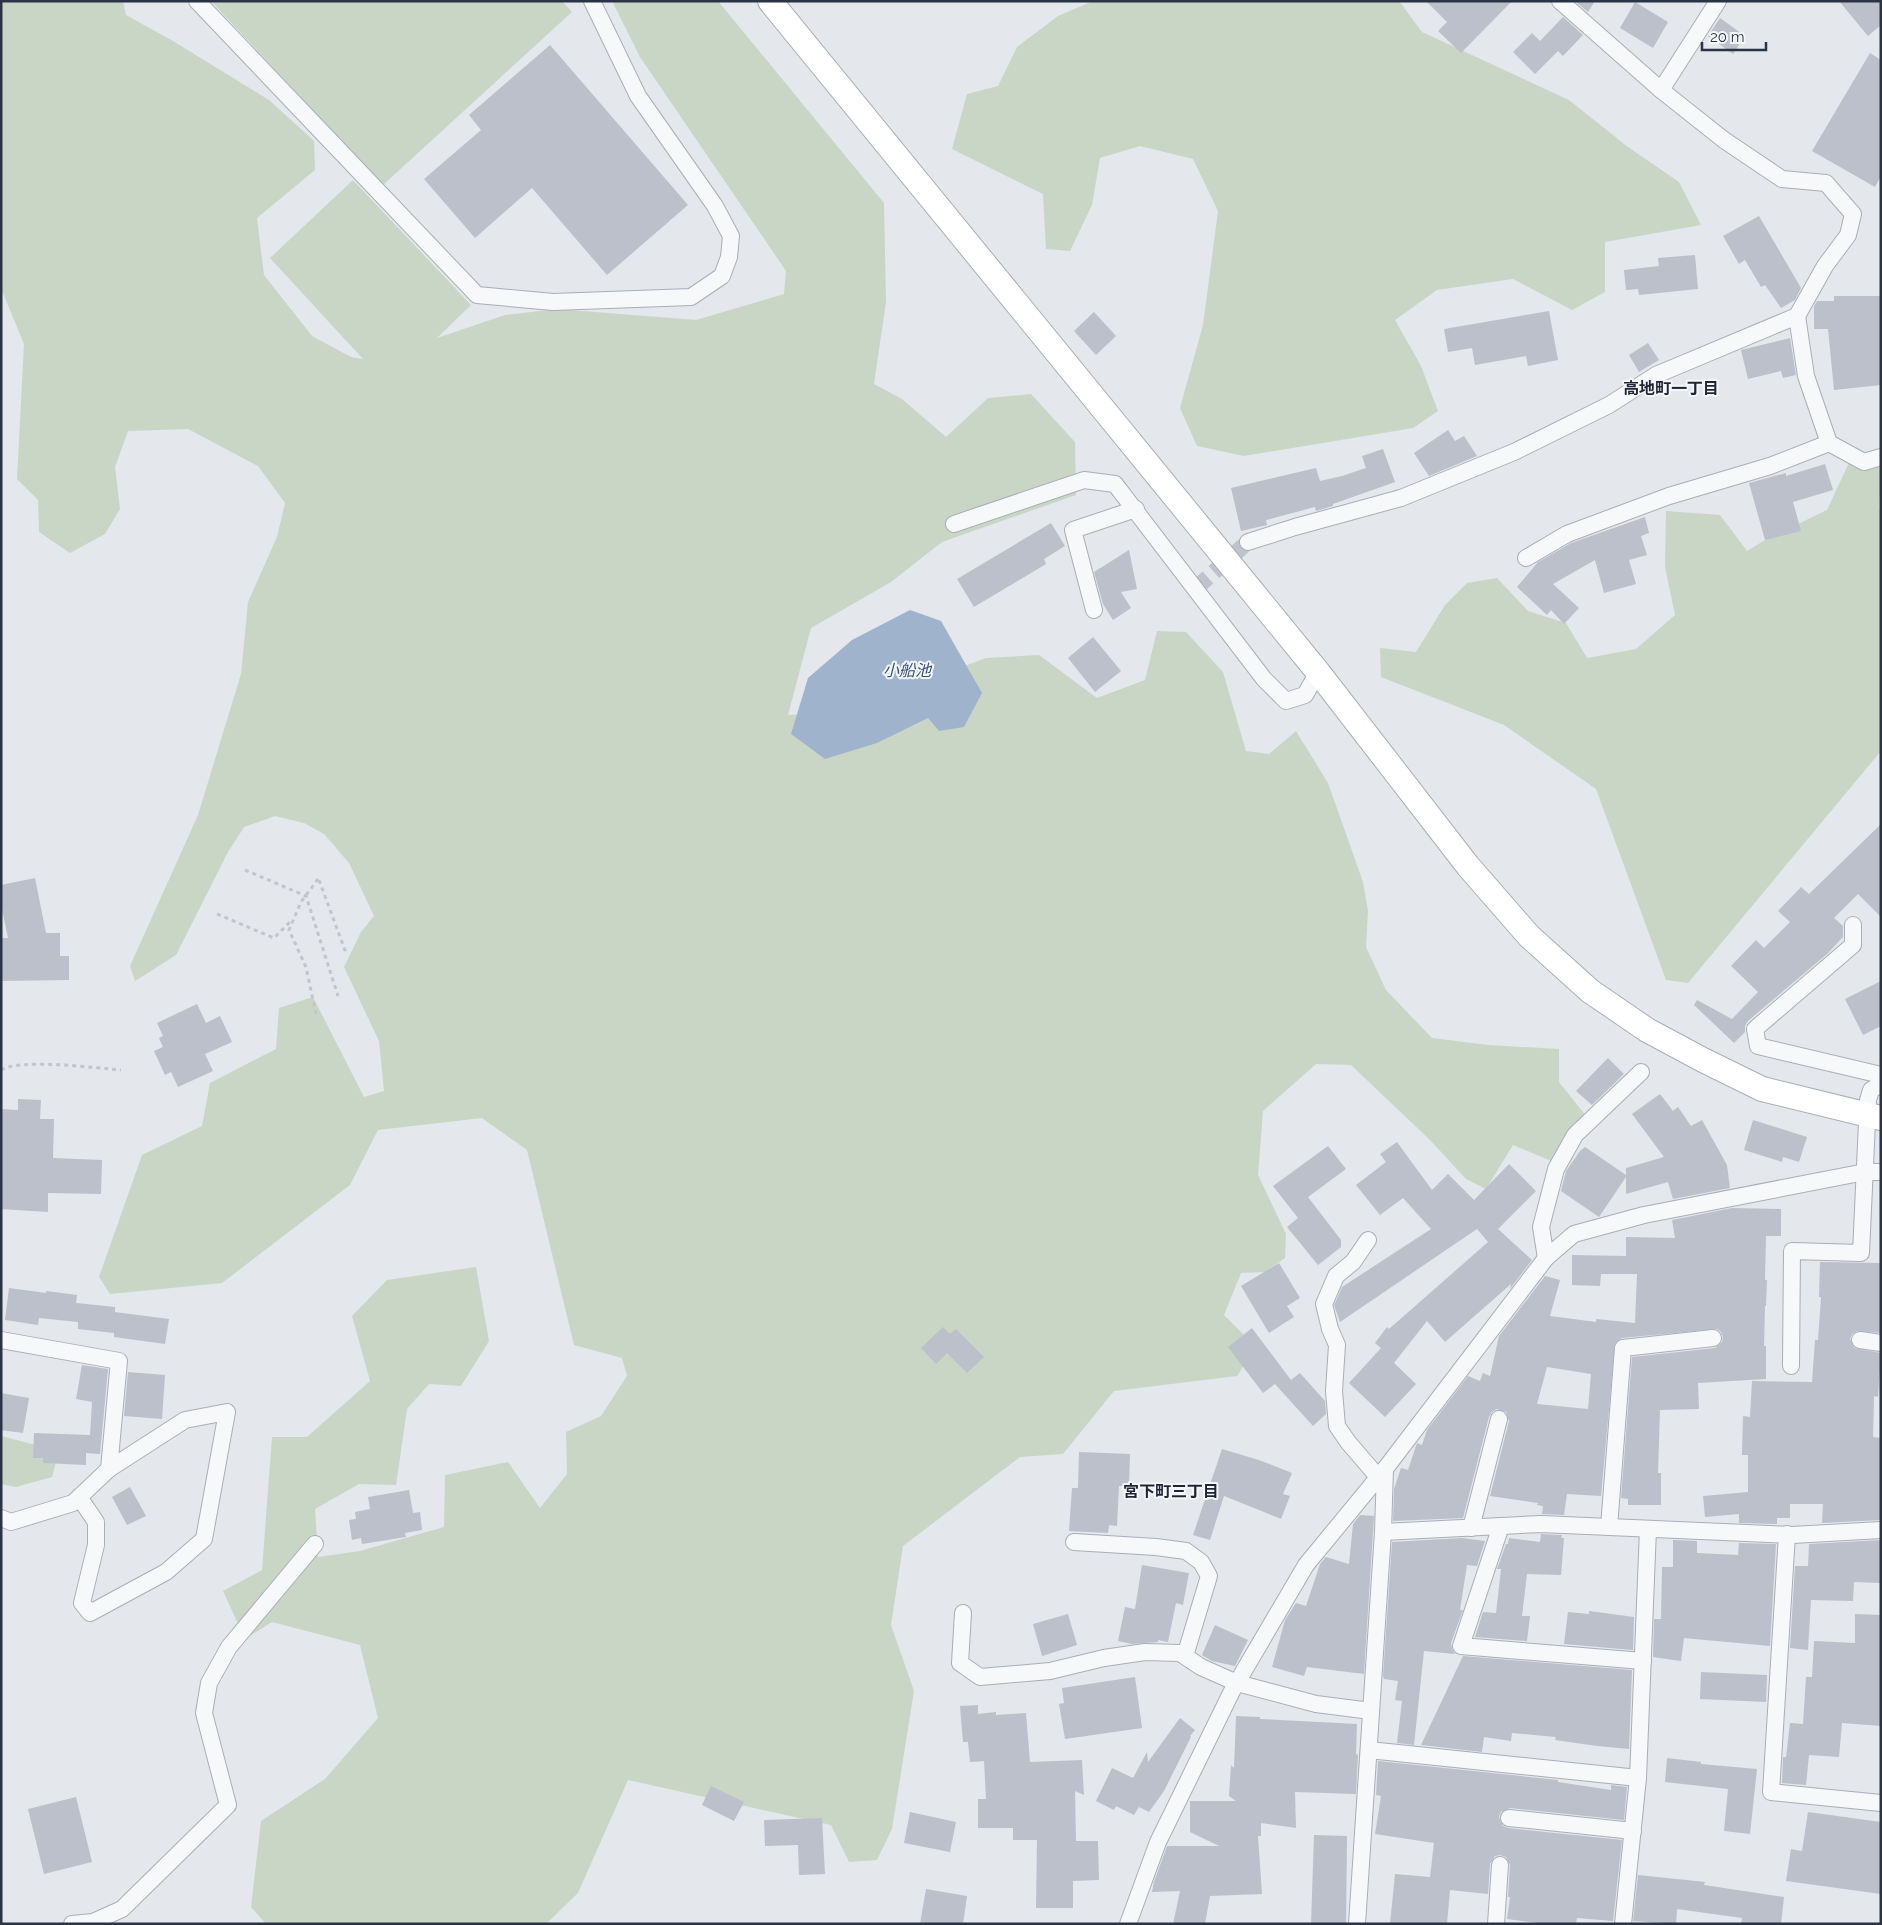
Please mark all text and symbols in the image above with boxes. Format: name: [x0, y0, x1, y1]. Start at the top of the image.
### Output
scale bar: [1702, 20, 1766, 52]
text: 20 m: [1710, 28, 1745, 46]
district label: 高地町一丁目: [1623, 379, 1719, 398]
water label: 小船池: [883, 661, 933, 680]
district label: 宮下町三丁目: [1123, 1482, 1219, 1501]

